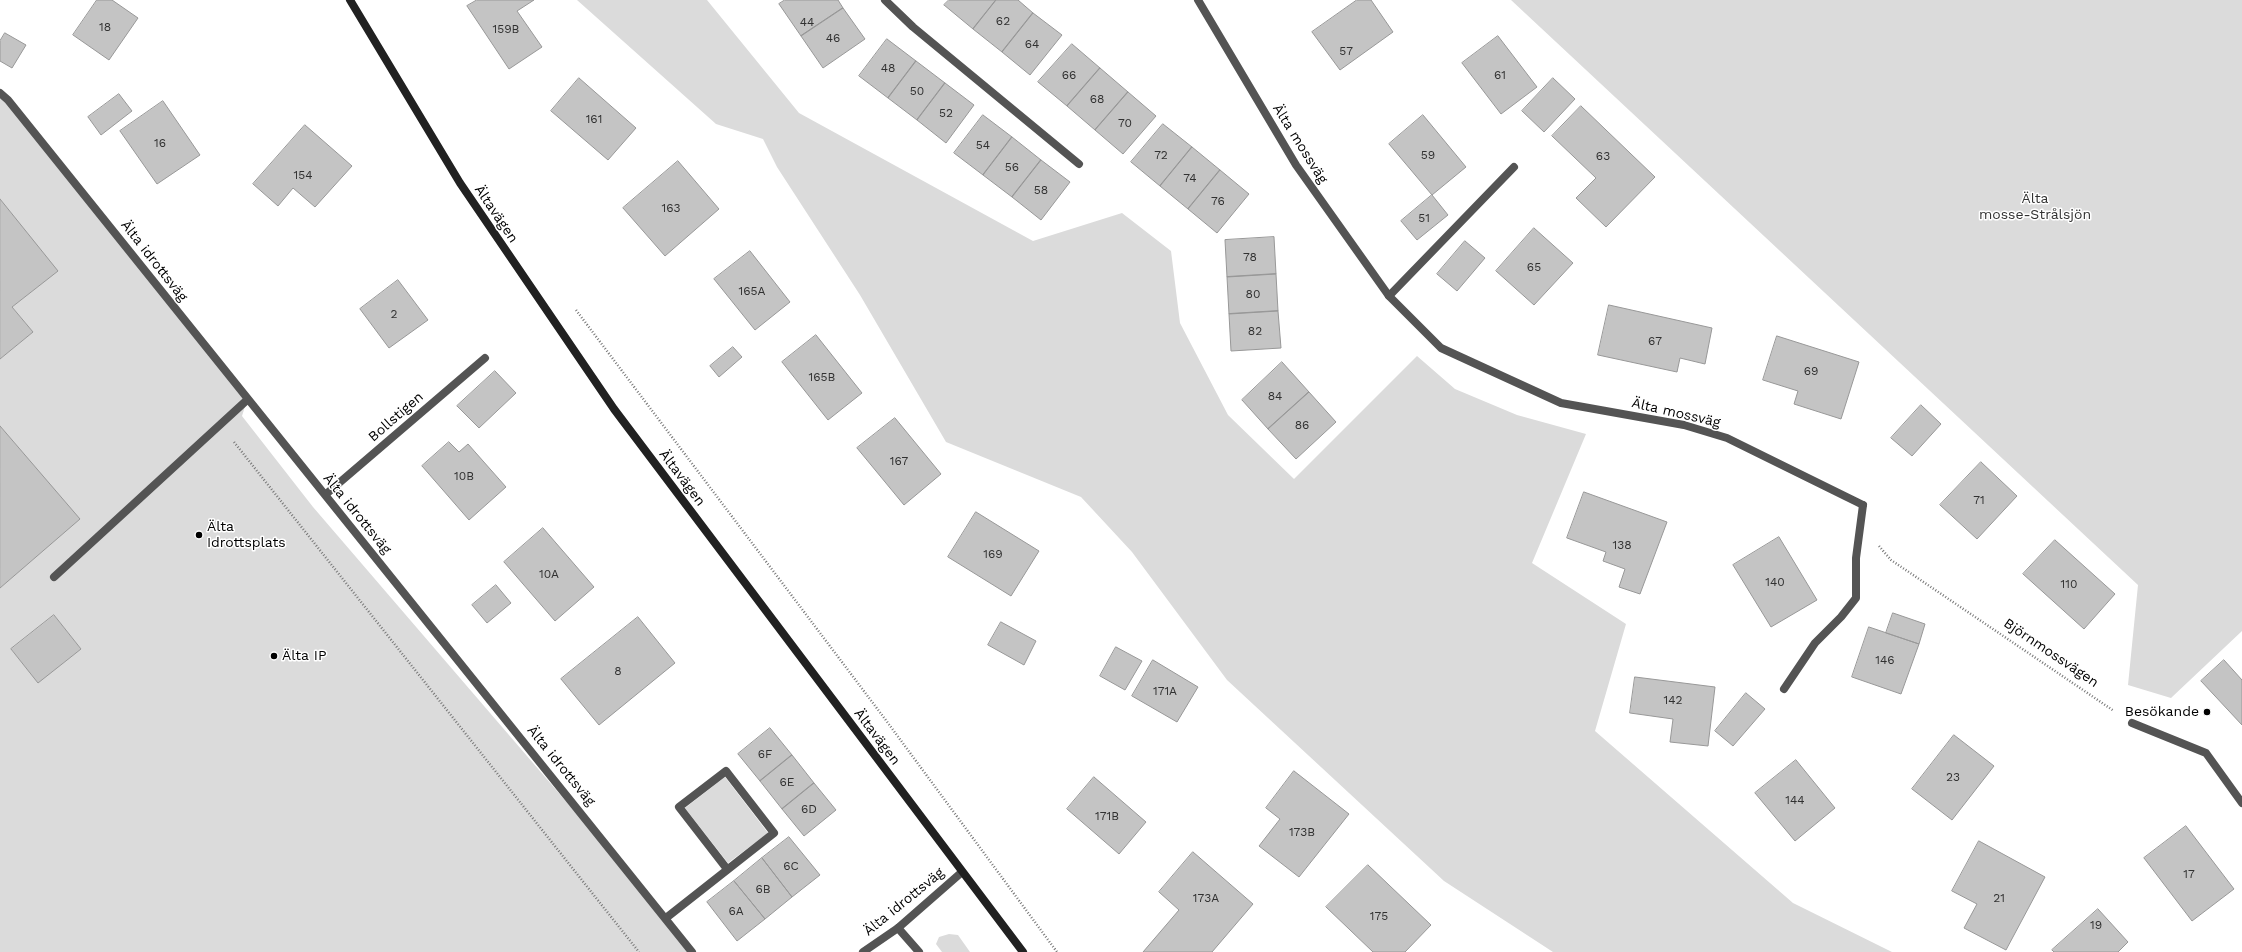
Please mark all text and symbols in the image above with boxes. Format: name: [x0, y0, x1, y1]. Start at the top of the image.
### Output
house number: 62: [996, 14, 1010, 28]
house number: 44: [800, 15, 814, 29]
house number: 18: [99, 20, 111, 34]
house number: 159B: [493, 22, 519, 36]
house number: 46: [826, 31, 840, 45]
house number: 64: [1025, 37, 1039, 51]
house number: 57: [1339, 44, 1353, 58]
house number: 48: [881, 61, 895, 75]
house number: 66: [1062, 68, 1076, 82]
house number: 61: [1494, 68, 1506, 82]
house number: 50: [910, 84, 924, 98]
house number: 68: [1090, 92, 1104, 106]
street label: Älta mossväg: [1269, 101, 1331, 187]
house number: 52: [939, 106, 953, 120]
house number: 161: [586, 112, 602, 126]
house number: 70: [1118, 116, 1132, 130]
house number: 16: [154, 136, 166, 150]
house number: 54: [976, 138, 990, 152]
house number: 72: [1154, 148, 1168, 162]
house number: 59: [1421, 148, 1435, 162]
house number: 63: [1596, 149, 1610, 163]
house number: 56: [1005, 160, 1019, 174]
house number: 154: [294, 168, 312, 182]
house number: 74: [1183, 171, 1197, 185]
street label: Ältavägen: [471, 182, 521, 246]
house number: 58: [1034, 183, 1048, 197]
park label: Älta mosse-Strålsjön: [1979, 191, 2091, 224]
house number: 76: [1211, 194, 1225, 208]
house number: 163: [662, 201, 680, 215]
house number: 51: [1418, 211, 1430, 225]
street label: Älta idrottsväg: [117, 217, 191, 305]
house number: 78: [1243, 250, 1257, 264]
house number: 65: [1527, 260, 1541, 274]
house number: 165A: [739, 284, 765, 298]
house number: 80: [1246, 287, 1260, 301]
house number: 2: [391, 307, 397, 321]
house number: 82: [1248, 324, 1262, 338]
house number: 67: [1648, 334, 1662, 348]
house number: 69: [1804, 364, 1818, 378]
house number: 165B: [809, 370, 835, 384]
street label: Bollstigen: [365, 389, 427, 445]
house number: 84: [1268, 389, 1282, 403]
street label: Älta mossväg: [1630, 395, 1722, 431]
house number: 86: [1295, 418, 1309, 432]
street label: Ältavägen: [655, 447, 709, 509]
house number: 167: [890, 454, 908, 468]
house number: 10B: [454, 469, 474, 483]
street label: Älta idrottsväg: [319, 470, 395, 558]
house number: 71: [1973, 493, 1985, 507]
place label: Älta Idrottsplats: [207, 519, 286, 552]
marker: Älta Idrottsplats: [194, 530, 204, 540]
house number: 138: [1612, 538, 1632, 552]
house number: 169: [983, 547, 1003, 561]
house number: 10A: [539, 567, 559, 581]
house number: 140: [1765, 575, 1785, 589]
house number: 110: [2061, 577, 2077, 591]
street label: Björnmossvägen: [2000, 615, 2102, 691]
place label: Älta IP: [282, 648, 326, 664]
marker: Älta IP: [269, 651, 279, 661]
house number: 146: [1875, 653, 1895, 667]
house number: 8: [614, 664, 622, 678]
house number: 171A: [1153, 684, 1177, 698]
house number: 142: [1663, 693, 1683, 707]
place label: Besökande: [2125, 704, 2199, 720]
street label: Ältavägen: [850, 706, 904, 768]
marker: Besökande: [2202, 707, 2212, 717]
street label: Älta idrottsväg: [523, 722, 599, 810]
house number: 6F: [758, 747, 772, 761]
house number: 23: [1946, 770, 1960, 784]
house number: 6E: [780, 775, 794, 789]
house number: 144: [1785, 793, 1805, 807]
house number: 6D: [801, 802, 817, 816]
house number: 171B: [1095, 809, 1119, 823]
house number: 173B: [1289, 825, 1315, 839]
house number: 6C: [783, 859, 799, 873]
street label: Älta idrottsväg: [860, 864, 948, 940]
house number: 17: [2183, 867, 2195, 881]
house number: 6B: [755, 882, 771, 896]
house number: 173A: [1193, 891, 1219, 905]
house number: 21: [1993, 891, 2005, 905]
house number: 6A: [728, 904, 744, 918]
house number: 175: [1370, 909, 1388, 923]
house number: 19: [2090, 918, 2102, 932]

